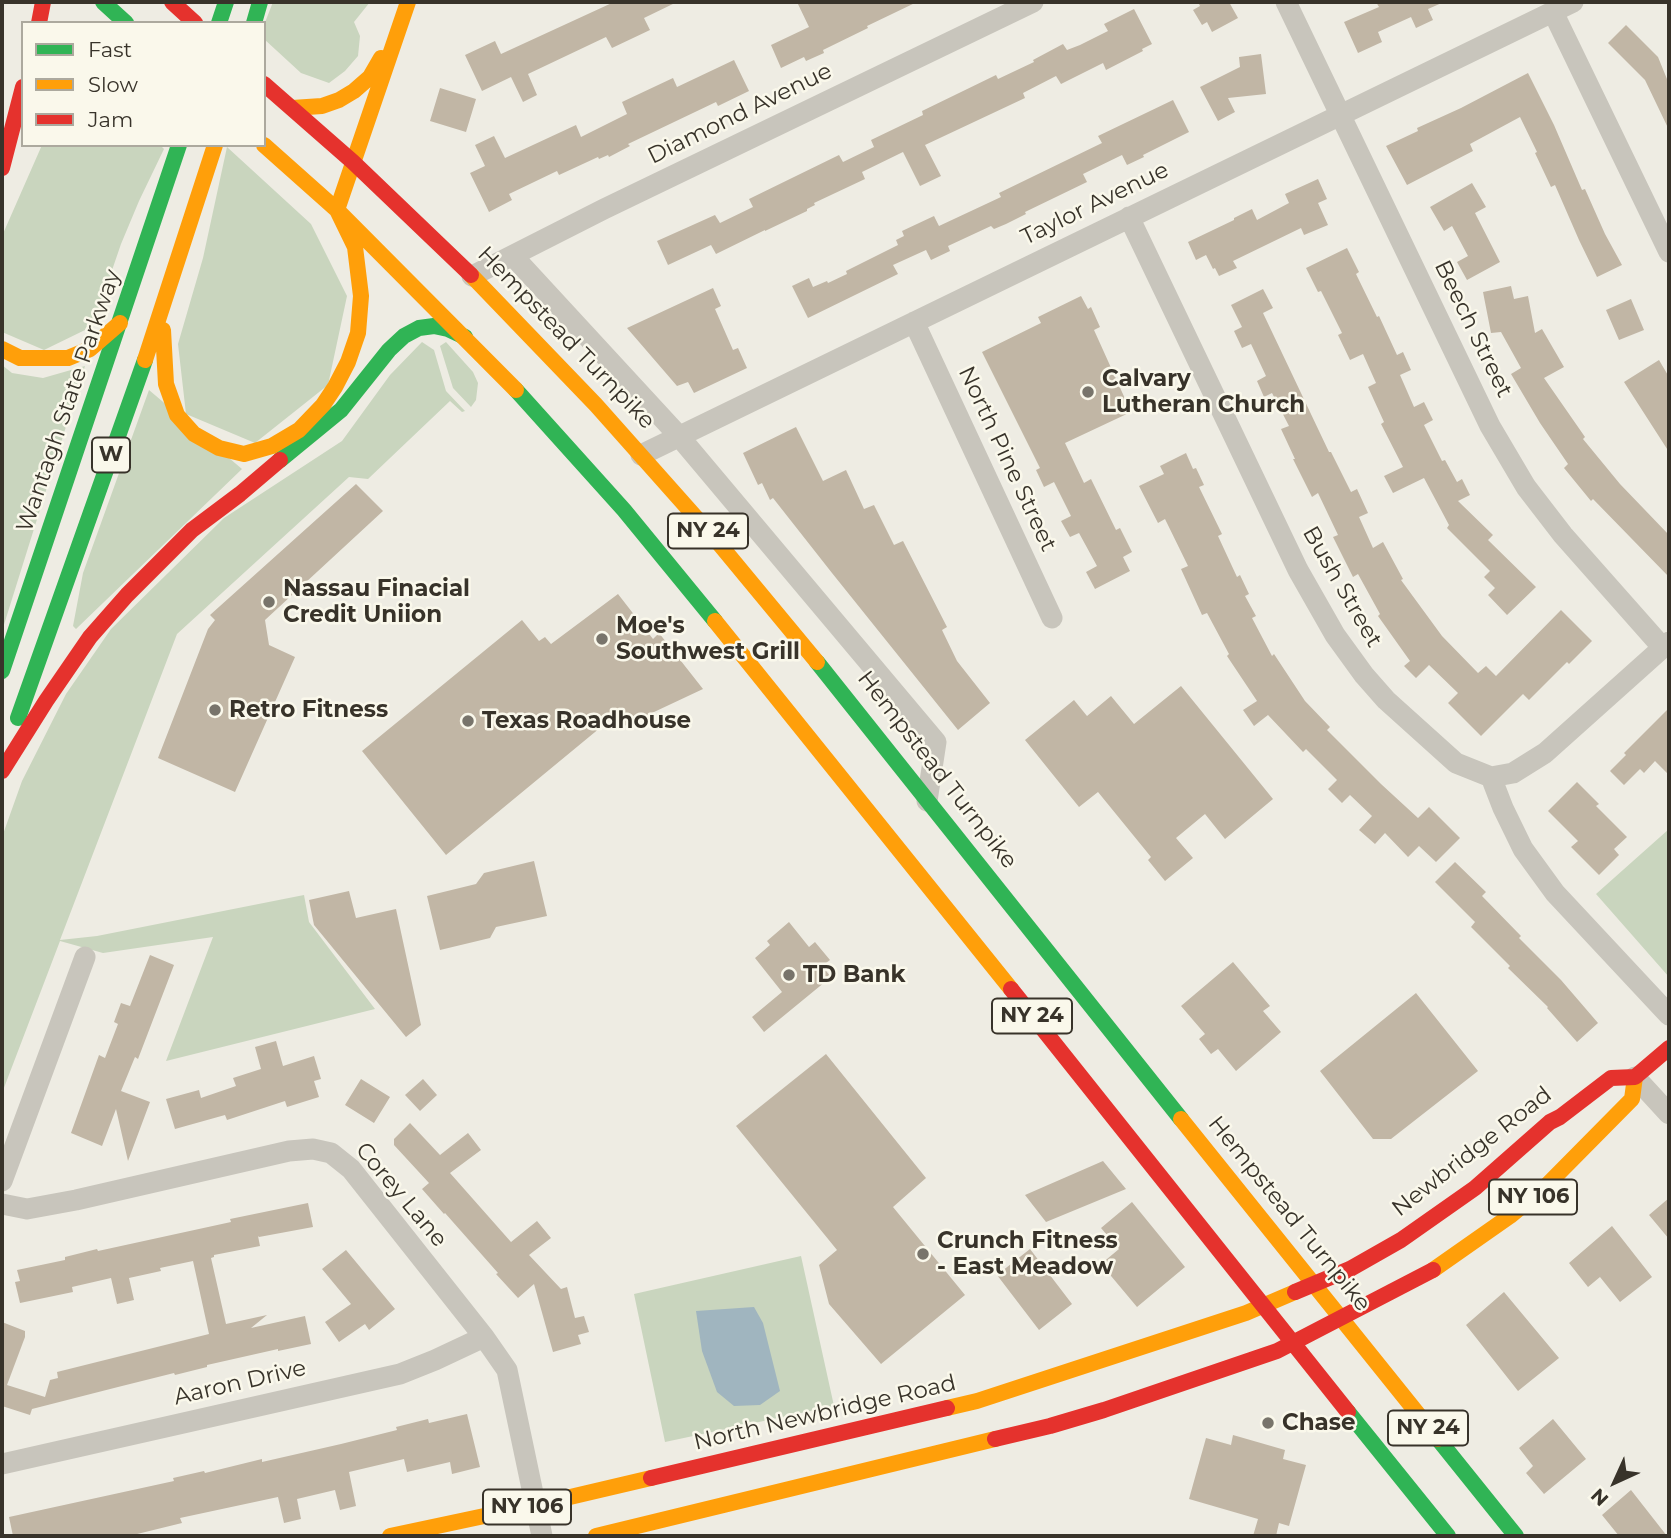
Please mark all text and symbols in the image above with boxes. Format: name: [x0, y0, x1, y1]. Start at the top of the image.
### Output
legend: [21, 21, 266, 147]
text: Fast: [88, 37, 132, 62]
street label: Diamond Avenue: [643, 57, 837, 171]
text: Slow: [88, 72, 138, 97]
text: Jam: [88, 107, 133, 132]
street label: Taylor Avenue: [1017, 156, 1173, 252]
street label: Hempstead Turnpike: [472, 241, 660, 435]
street label: Beech Street: [1428, 256, 1518, 402]
street label: Wantagh State Parkway: [11, 266, 127, 536]
street label: North Pine Street: [952, 362, 1062, 556]
place label: Calvary Lutheran Church: [1102, 365, 1305, 419]
marker: Calvary Lutheran Church: [1080, 384, 1096, 400]
road number: W: [92, 438, 130, 472]
road number: NY 24: [668, 514, 748, 548]
street label: Bush Street: [1296, 522, 1388, 652]
place label: Nassau Finacial Credit Uniion: [283, 575, 470, 629]
marker: Nassau Finacial Credit Uniion: [261, 594, 277, 610]
place label: Moe's Southwest Grill: [616, 612, 800, 666]
marker: Moe's Southwest Grill: [594, 631, 610, 647]
street label: Hempstead Turnpike: [851, 666, 1023, 874]
place label: Retro Fitness: [229, 696, 388, 724]
marker: Retro Fitness: [207, 702, 223, 718]
place label: Texas Roadhouse: [482, 707, 691, 735]
marker: Texas Roadhouse: [460, 713, 476, 729]
place label: TD Bank: [803, 961, 905, 989]
marker: TD Bank: [781, 967, 797, 983]
road number: NY 24: [992, 998, 1072, 1034]
street label: Newbridge Road: [1387, 1081, 1557, 1223]
street label: Hempstead Turnpike: [1202, 1111, 1376, 1317]
street label: Corey Lane: [349, 1137, 453, 1253]
road number: NY 106: [1489, 1180, 1577, 1214]
place label: Crunch Fitness - East Meadow: [937, 1227, 1118, 1281]
marker: Crunch Fitness - East Meadow: [915, 1246, 931, 1262]
street label: Aaron Drive: [171, 1354, 309, 1412]
street label: North Newbridge Road: [691, 1369, 959, 1457]
place label: Chase: [1282, 1409, 1355, 1437]
road number: NY 24: [1388, 1410, 1468, 1446]
marker: Chase: [1260, 1415, 1276, 1431]
north arrow: [1580, 1447, 1650, 1517]
text: N: [1586, 1484, 1613, 1511]
road number: NY 106: [483, 1490, 571, 1524]

